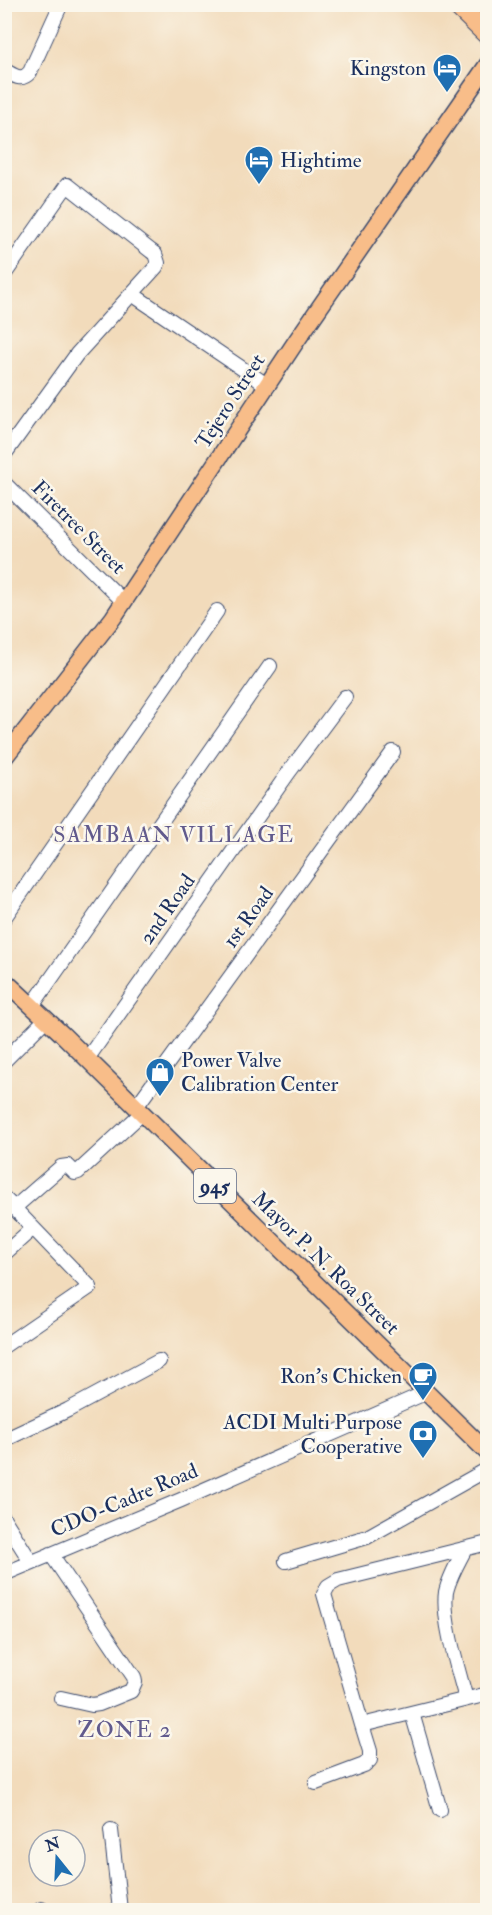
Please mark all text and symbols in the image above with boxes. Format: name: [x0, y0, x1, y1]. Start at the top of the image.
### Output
hotel icon: Kingston: [431, 52, 463, 94]
place label: Kingston: [350, 55, 426, 82]
hotel icon: Hightime: [243, 144, 275, 186]
place label: Hightime: [280, 147, 362, 174]
street label: Tejero Street: [190, 348, 271, 454]
street label: Firetree Street: [26, 475, 132, 580]
district label: SAMBAAN VILLAGE: [53, 821, 295, 849]
street label: 2nd Road: [133, 868, 202, 950]
street label: 1st Road: [217, 881, 280, 953]
place label: Power Valve Calibration Center: [181, 1047, 339, 1098]
shop icon: Power Valve Calibration Center: [144, 1056, 176, 1098]
road number: 945: [194, 1169, 236, 1203]
street label: Mayor P. N. Roa Street: [246, 1186, 405, 1341]
cafe icon: Ron’s Chicken: [407, 1360, 439, 1402]
place label: Ron’s Chicken: [280, 1363, 402, 1390]
place label: ACDI Multi Purpose Cooperative: [222, 1409, 402, 1460]
bank icon: ACDI Multi Purpose Cooperative: [407, 1418, 439, 1460]
street label: CDO-Cadre Road: [46, 1457, 203, 1544]
district label: ZONE 2: [78, 1716, 172, 1744]
north arrow: [27, 1828, 87, 1888]
text: N: [42, 1833, 63, 1857]

